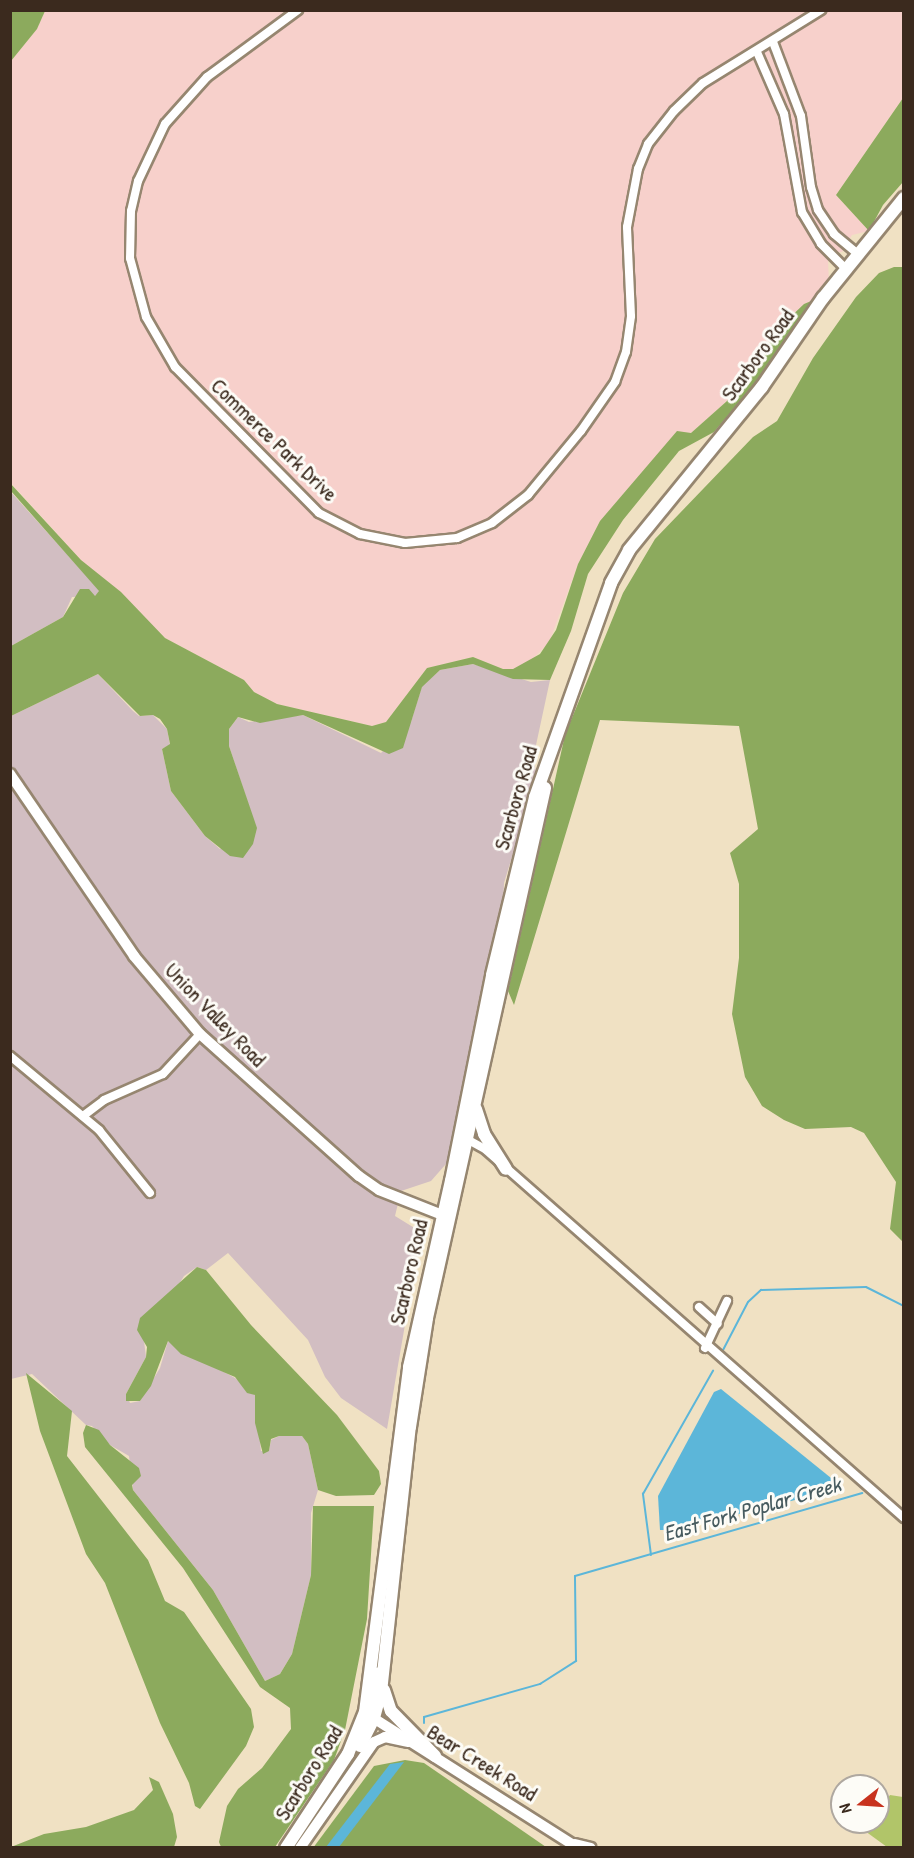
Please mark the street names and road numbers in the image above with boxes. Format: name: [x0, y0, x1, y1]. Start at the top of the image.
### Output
street label: Scarboro Road: [716, 304, 800, 406]
street label: Commerce Park Drive: [206, 373, 342, 507]
street label: Scarboro Road: [489, 743, 543, 853]
street label: Union Valley Road: [159, 958, 271, 1072]
street label: Scarboro Road: [385, 1217, 433, 1327]
street label: Bear Creek Road: [423, 1719, 541, 1807]
street label: Scarboro Road: [270, 1721, 348, 1825]

